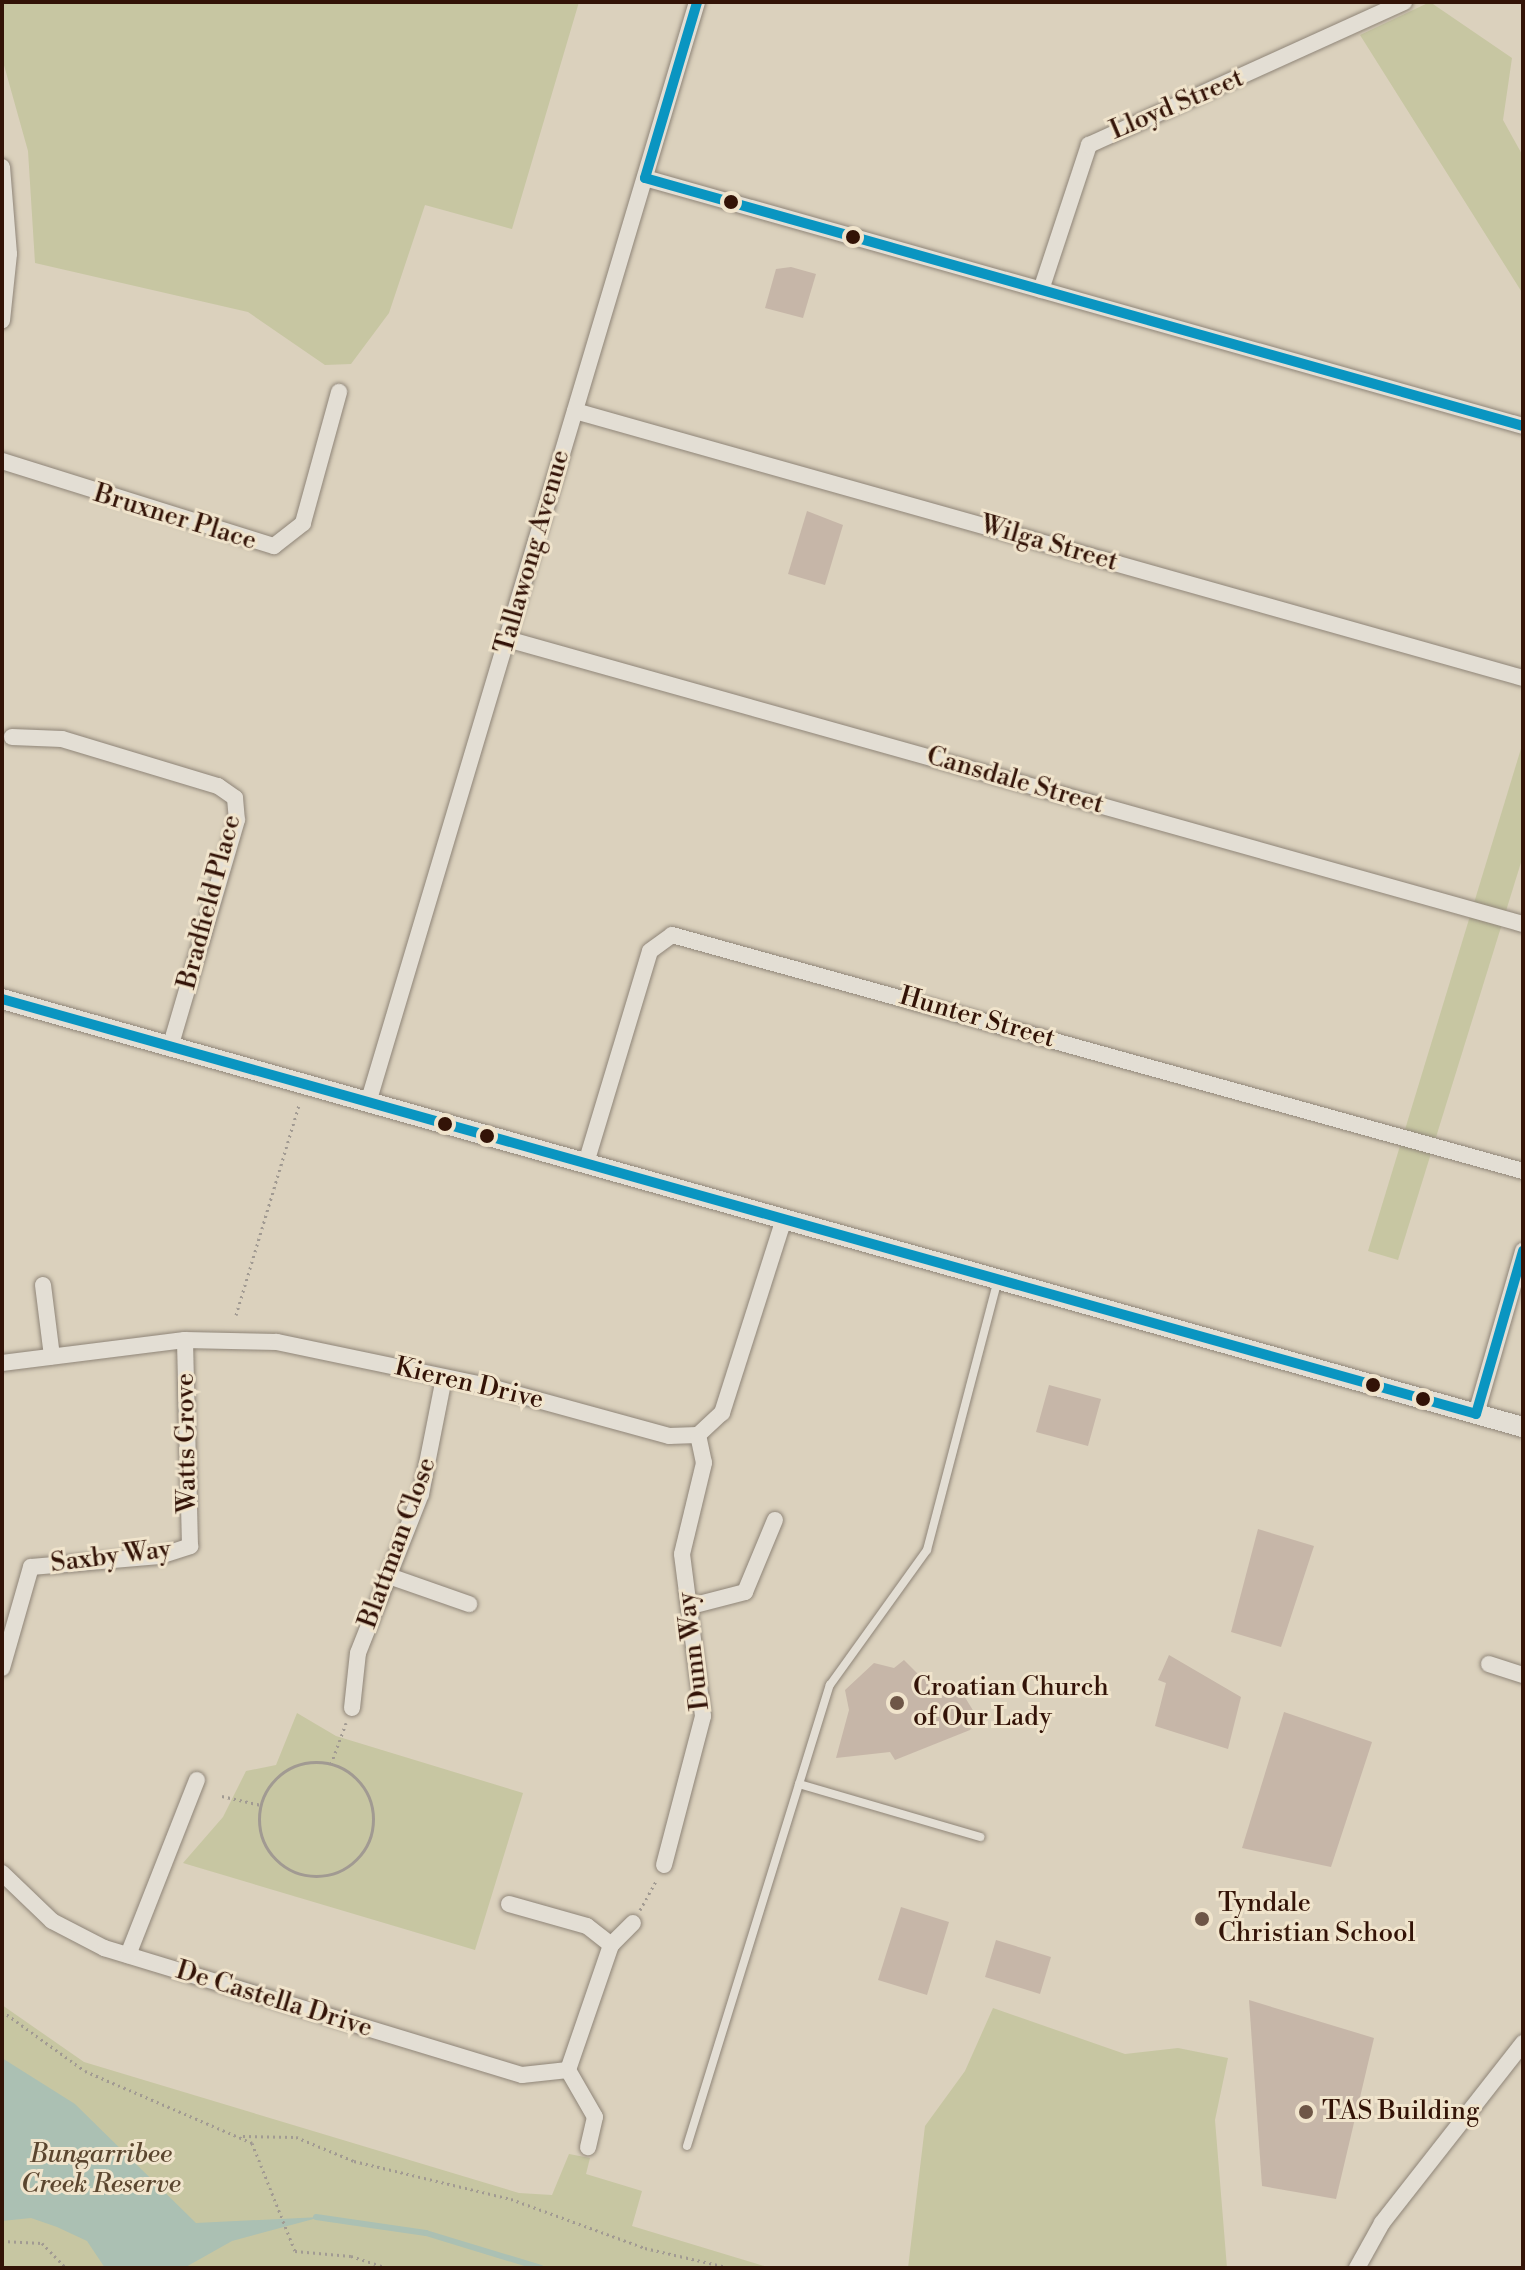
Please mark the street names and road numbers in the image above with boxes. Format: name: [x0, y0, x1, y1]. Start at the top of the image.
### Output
street label: Lloyd Street: [1106, 63, 1248, 147]
street label: Tallawong Avenue: [489, 446, 577, 658]
street label: Bruxner Place: [90, 478, 260, 558]
street label: Wilga Street: [977, 510, 1121, 578]
street label: Cansdale Street: [923, 741, 1107, 821]
street label: Bradfield Place: [172, 811, 248, 993]
street label: Hunter Street: [896, 981, 1058, 1055]
street label: Kieren Drive: [392, 1352, 546, 1416]
street label: Watts Grove: [170, 1373, 204, 1513]
street label: Blattman Close: [353, 1454, 443, 1632]
street label: Saxby Way: [49, 1534, 173, 1580]
street label: Dunn Way: [671, 1590, 717, 1712]
street label: De Castella Drive: [172, 1955, 376, 2045]

